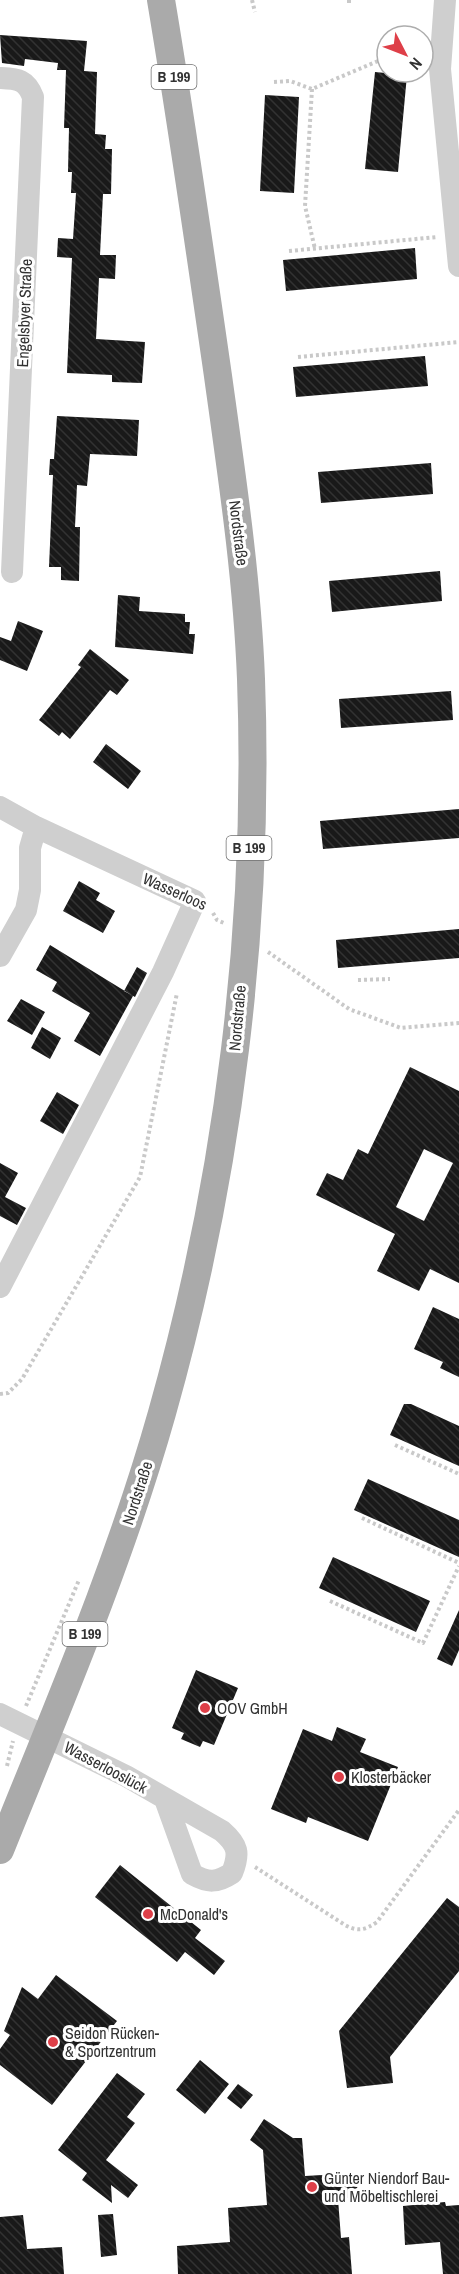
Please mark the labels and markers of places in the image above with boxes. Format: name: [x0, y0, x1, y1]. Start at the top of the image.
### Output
place label: OOV GmbH: [217, 1697, 288, 1719]
marker: OOV GmbH: [198, 1701, 212, 1715]
place label: Klosterbäcker: [351, 1766, 432, 1788]
marker: Klosterbäcker: [332, 1770, 346, 1784]
place label: McDonald's: [160, 1903, 228, 1925]
marker: McDonald's: [141, 1907, 155, 1921]
place label: Seidon Rücken- & Sportzentrum: [65, 2022, 160, 2062]
marker: Seidon Rücken- & Sportzentrum: [46, 2035, 60, 2049]
place label: Günter Niendorf Bau- und Möbeltischlerei: [324, 2167, 450, 2207]
marker: Günter Niendorf Bau- und Möbeltischlerei: [305, 2180, 319, 2194]

